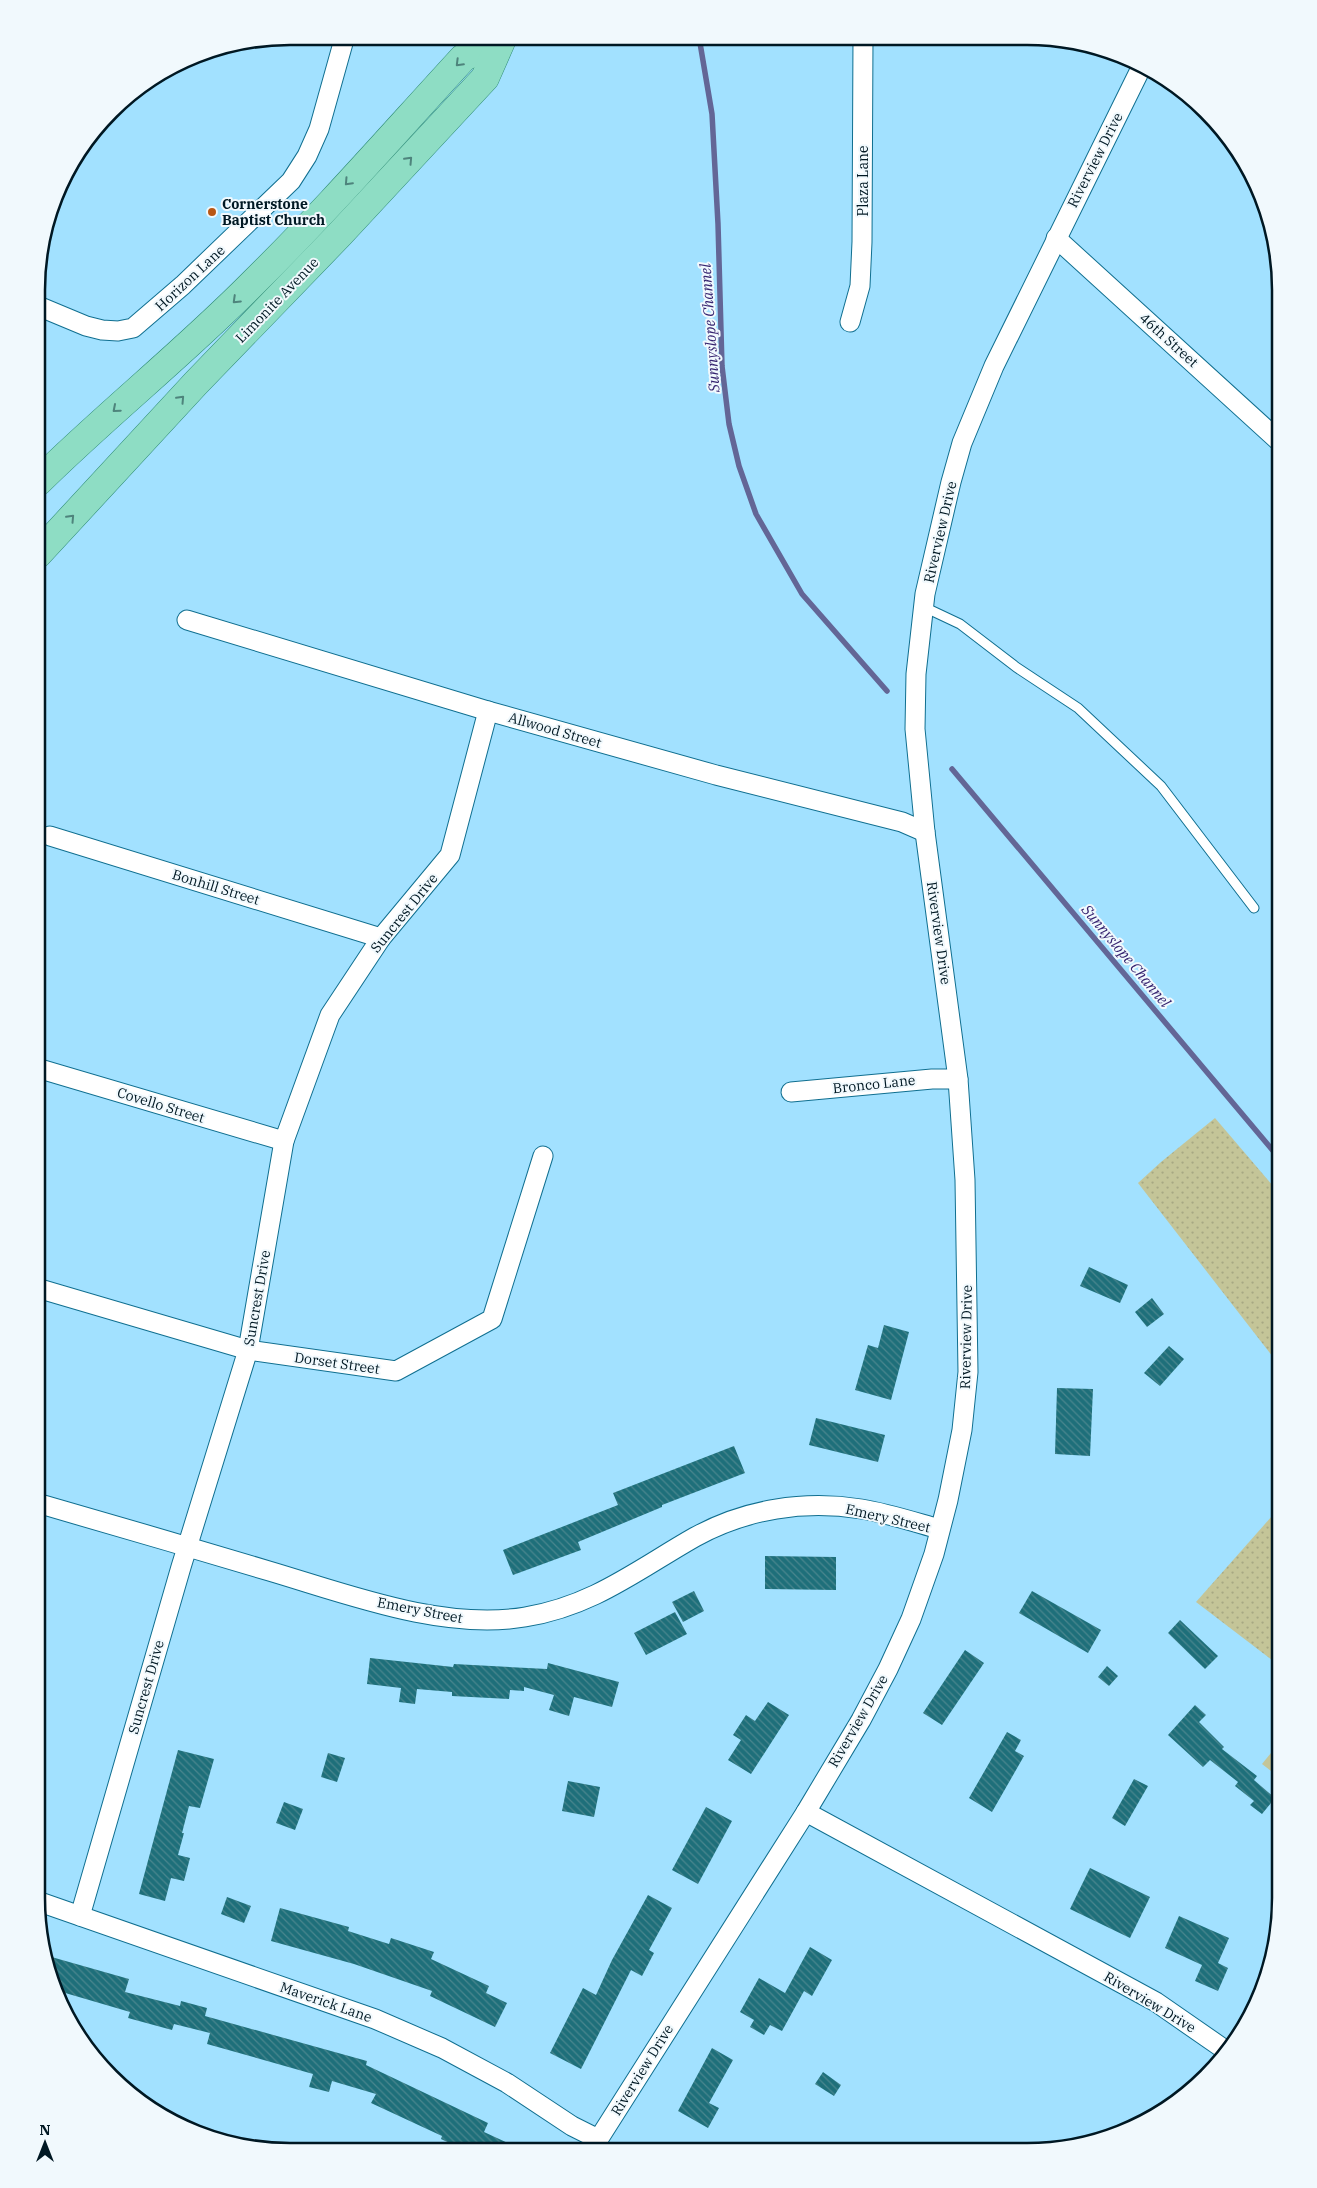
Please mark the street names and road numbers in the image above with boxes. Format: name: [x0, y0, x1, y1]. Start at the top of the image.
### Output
street label: Riverview Drive: [1063, 110, 1127, 210]
street label: Plaza Lane: [854, 145, 872, 217]
street label: Horizon Lane: [151, 241, 229, 315]
street label: Limonite Avenue: [232, 253, 322, 347]
street label: 46th Street: [1136, 309, 1202, 371]
street label: Riverview Drive: [920, 479, 960, 585]
street label: Allwood Street: [506, 708, 604, 752]
street label: Bonhill Street: [170, 865, 262, 909]
street label: Suncrest Drive: [366, 870, 442, 956]
street label: Riverview Drive: [923, 880, 955, 986]
street label: Bronco Lane: [832, 1071, 916, 1097]
street label: Covello Street: [115, 1083, 207, 1127]
street label: Suncrest Drive: [240, 1249, 274, 1347]
street label: Riverview Drive: [956, 1285, 976, 1389]
street label: Dorset Street: [293, 1348, 381, 1378]
street label: Emery Street: [844, 1500, 932, 1537]
street label: Emery Street: [376, 1593, 464, 1627]
street label: Suncrest Drive: [124, 1638, 168, 1736]
street label: Riverview Drive: [824, 1671, 892, 1771]
street label: Riverview Drive: [1101, 1967, 1199, 2037]
street label: Maverick Lane: [278, 1978, 374, 2026]
street label: Riverview Drive: [607, 2021, 677, 2119]

